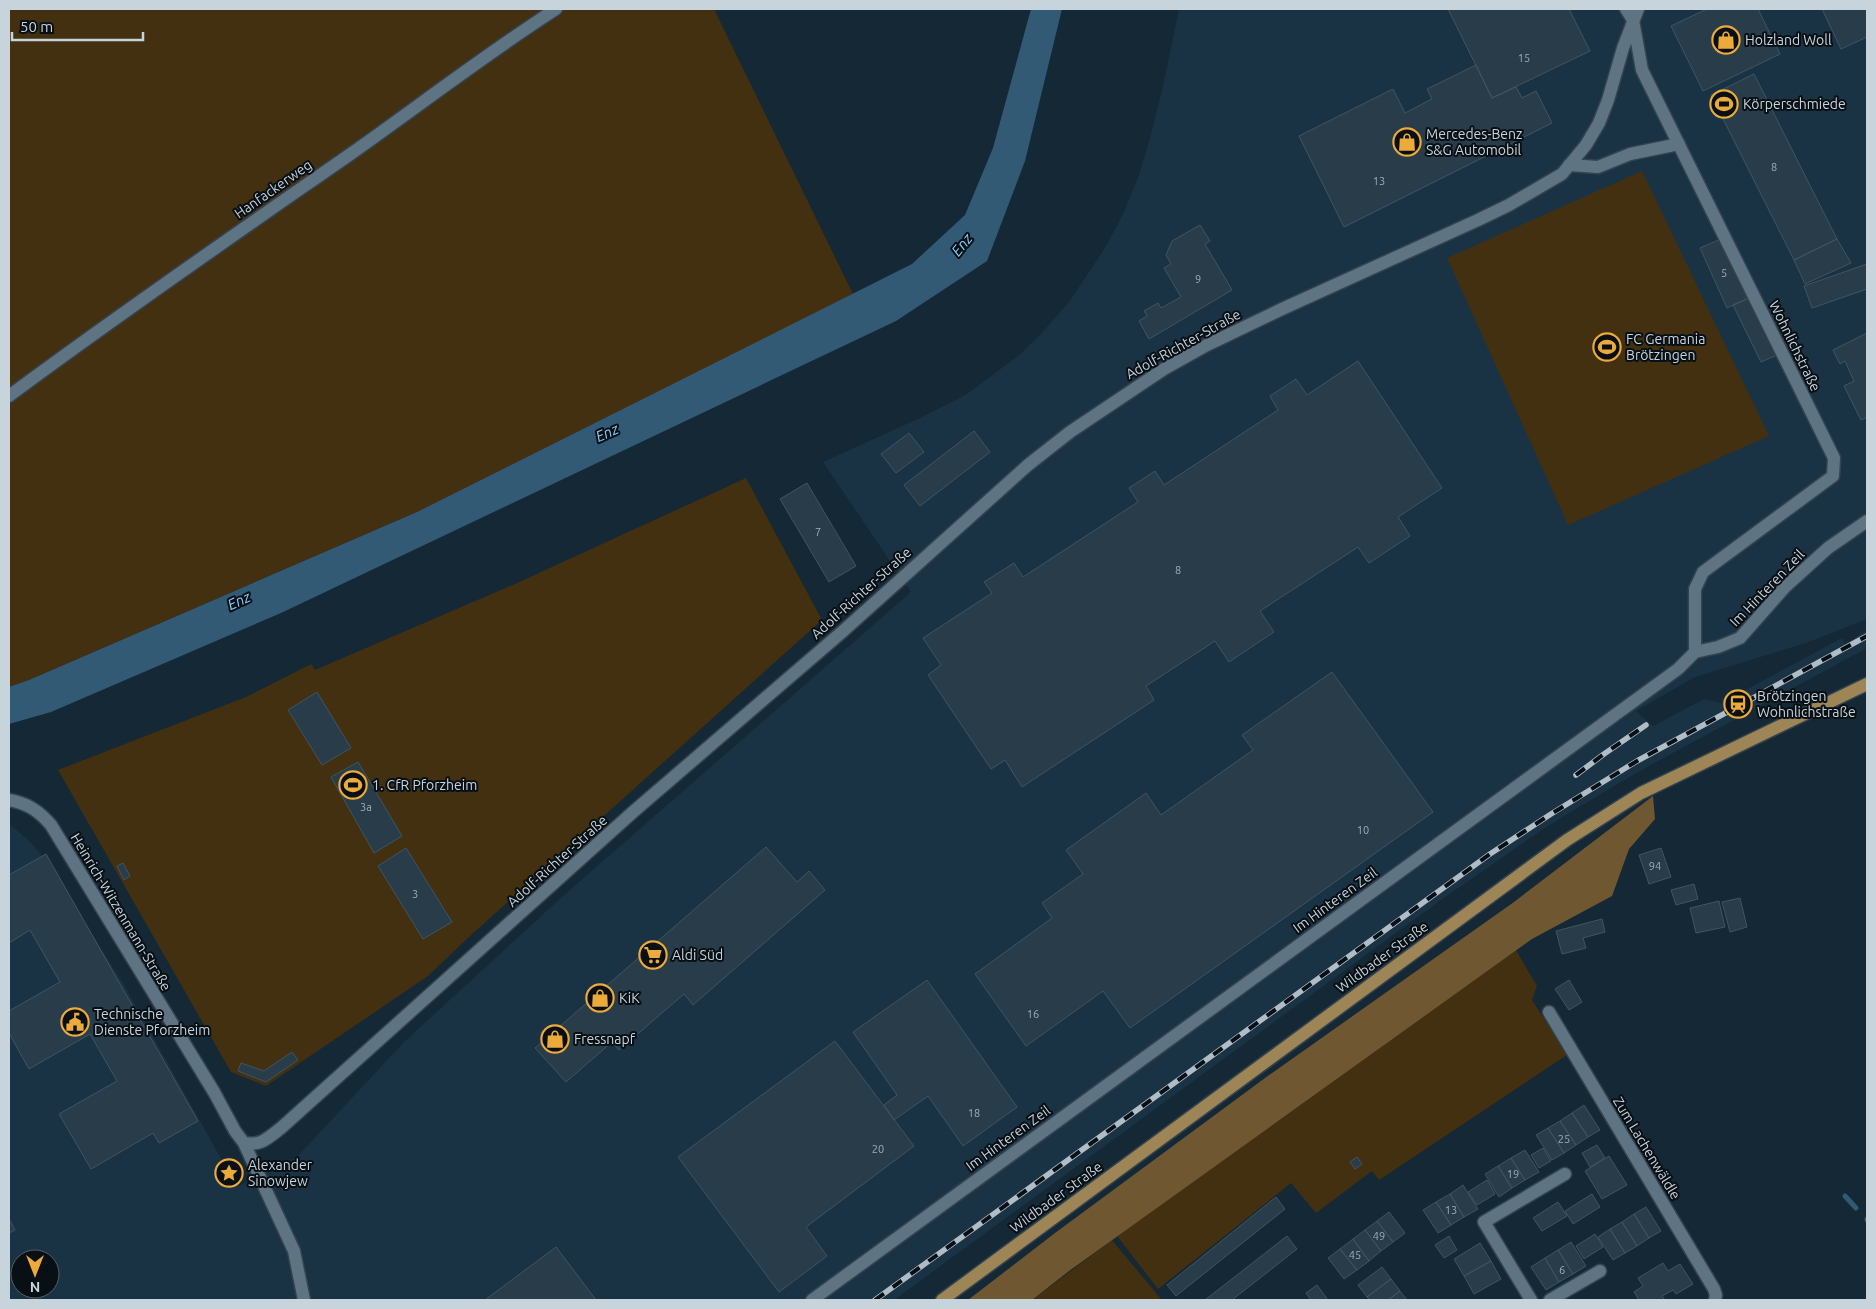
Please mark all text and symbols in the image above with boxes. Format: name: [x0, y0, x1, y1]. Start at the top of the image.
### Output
scale bar: [12, 10, 144, 42]
text: 50 m: [20, 18, 53, 35]
shop icon: Holzland Woll: [1711, 25, 1741, 55]
place label: Holzland Woll: [1745, 32, 1832, 48]
house number: 15: [1518, 52, 1530, 64]
sports icon: Körperschmiede: [1709, 89, 1739, 119]
place label: Körperschmiede: [1743, 96, 1846, 112]
place label: Mercedes-Benz S&G Automobil: [1426, 126, 1522, 158]
shop icon: Mercedes-Benz S&G Automobil: [1392, 127, 1422, 157]
street label: Hanfackerweg: [231, 156, 315, 222]
house number: 8: [1771, 161, 1777, 173]
house number: 13: [1373, 175, 1385, 187]
water label: Enz: [948, 229, 976, 259]
house number: 5: [1721, 267, 1727, 279]
house number: 9: [1195, 273, 1201, 285]
street label: Wohnlichstraße: [1766, 298, 1824, 394]
street label: Adolf-Richter-Straße: [1123, 306, 1243, 382]
place label: FC Germania Brötzingen: [1626, 331, 1705, 363]
sports icon: FC Germania Brötzingen: [1592, 332, 1622, 362]
water label: Enz: [593, 420, 622, 445]
house number: 7: [815, 526, 821, 538]
street label: Adolf-Richter-Straße: [808, 544, 914, 642]
street label: Im Hinteren Zeil: [1726, 546, 1808, 630]
house number: 8: [1175, 564, 1181, 576]
water label: Enz: [225, 587, 254, 613]
place label: Brötzingen Wohnlichstraße: [1757, 688, 1856, 720]
station icon: Brötzingen Wohnlichstraße: [1723, 689, 1753, 719]
sports icon: 1. CfR Pforzheim: [338, 770, 368, 800]
place label: 1. CfR Pforzheim: [372, 777, 477, 793]
house number: 3a: [360, 801, 372, 813]
street label: Adolf-Richter-Straße: [504, 812, 610, 910]
house number: 10: [1357, 824, 1369, 836]
street label: Heinrich-Witzenmann-Straße: [67, 830, 175, 994]
house number: 94: [1649, 860, 1661, 872]
street label: Im Hinteren Zeil: [1290, 864, 1380, 936]
house number: 3: [412, 888, 418, 900]
street label: Wildbader Straße: [1333, 918, 1431, 996]
supermarket icon: Aldi Süd: [638, 940, 668, 970]
place label: Aldi Süd: [672, 947, 723, 963]
shop icon: KiK: [585, 983, 615, 1013]
place label: KiK: [619, 990, 640, 1006]
place label: Technische Dienste Pforzheim: [94, 1006, 210, 1038]
public building icon: Technische Dienste Pforzheim: [60, 1007, 90, 1037]
house number: 16: [1027, 1008, 1039, 1020]
shop icon: Fressnapf: [540, 1024, 570, 1054]
place label: Fressnapf: [574, 1031, 636, 1047]
street label: Zum Lachenwäldle: [1610, 1094, 1684, 1202]
street label: Im Hinteren Zeil: [963, 1102, 1053, 1174]
house number: 18: [968, 1107, 980, 1119]
house number: 25: [1558, 1133, 1570, 1145]
house number: 20: [872, 1143, 884, 1155]
place label: Alexander Sinowjew: [248, 1157, 313, 1189]
place icon: Alexander Sinowjew: [214, 1158, 244, 1188]
street label: Wildbader Straße: [1007, 1158, 1105, 1236]
house number: 19: [1507, 1168, 1519, 1180]
house number: 13: [1445, 1204, 1457, 1216]
house number: 49: [1373, 1230, 1385, 1242]
north arrow: [10, 1249, 60, 1299]
house number: 45: [1349, 1249, 1361, 1261]
house number: 6: [1559, 1264, 1565, 1276]
text: N: [30, 1279, 40, 1295]

